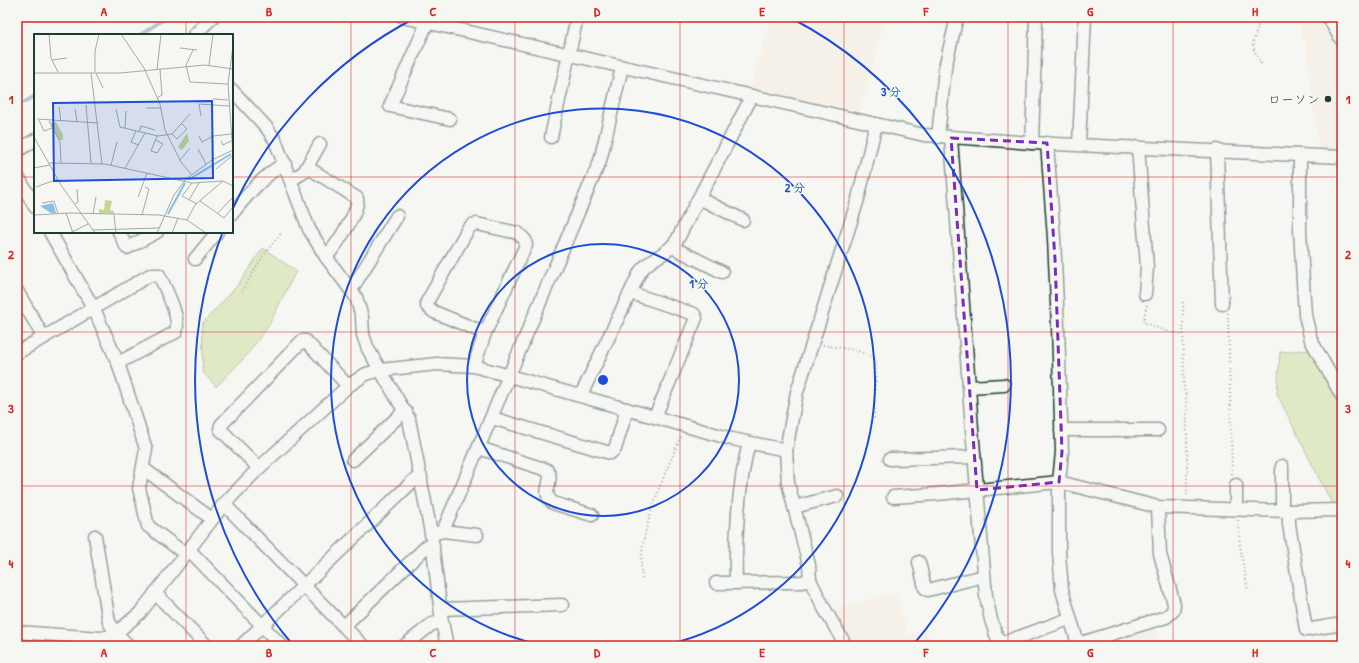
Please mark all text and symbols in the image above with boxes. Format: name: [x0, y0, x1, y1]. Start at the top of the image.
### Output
text: A: [101, 2, 108, 20]
text: B: [266, 2, 273, 20]
text: C: [429, 2, 437, 20]
text: D: [594, 2, 601, 20]
text: E: [759, 2, 765, 20]
text: F: [923, 2, 930, 20]
text: G: [1087, 2, 1094, 20]
text: H: [1252, 2, 1258, 20]
inset map: [34, 34, 233, 233]
text: 3 分: [881, 83, 901, 100]
text: 1: [9, 90, 14, 108]
place label: ローソン: [1268, 90, 1320, 108]
text: 1: [1346, 90, 1351, 108]
marker: ローソン: [1323, 94, 1333, 104]
text: 2 分: [785, 179, 805, 196]
text: 2: [8, 245, 15, 263]
text: 2: [1345, 245, 1352, 263]
text: 1 分: [689, 275, 709, 292]
centre of rings: [596, 373, 610, 387]
text: 3: [8, 399, 14, 417]
text: 3: [1345, 399, 1351, 417]
text: 4: [9, 554, 14, 572]
text: 4: [1346, 554, 1351, 572]
text: A: [101, 643, 108, 661]
text: B: [266, 643, 273, 661]
text: C: [429, 643, 437, 661]
text: D: [594, 643, 601, 661]
text: E: [759, 643, 765, 661]
text: F: [923, 643, 930, 661]
text: G: [1087, 643, 1094, 661]
text: H: [1252, 643, 1258, 661]

